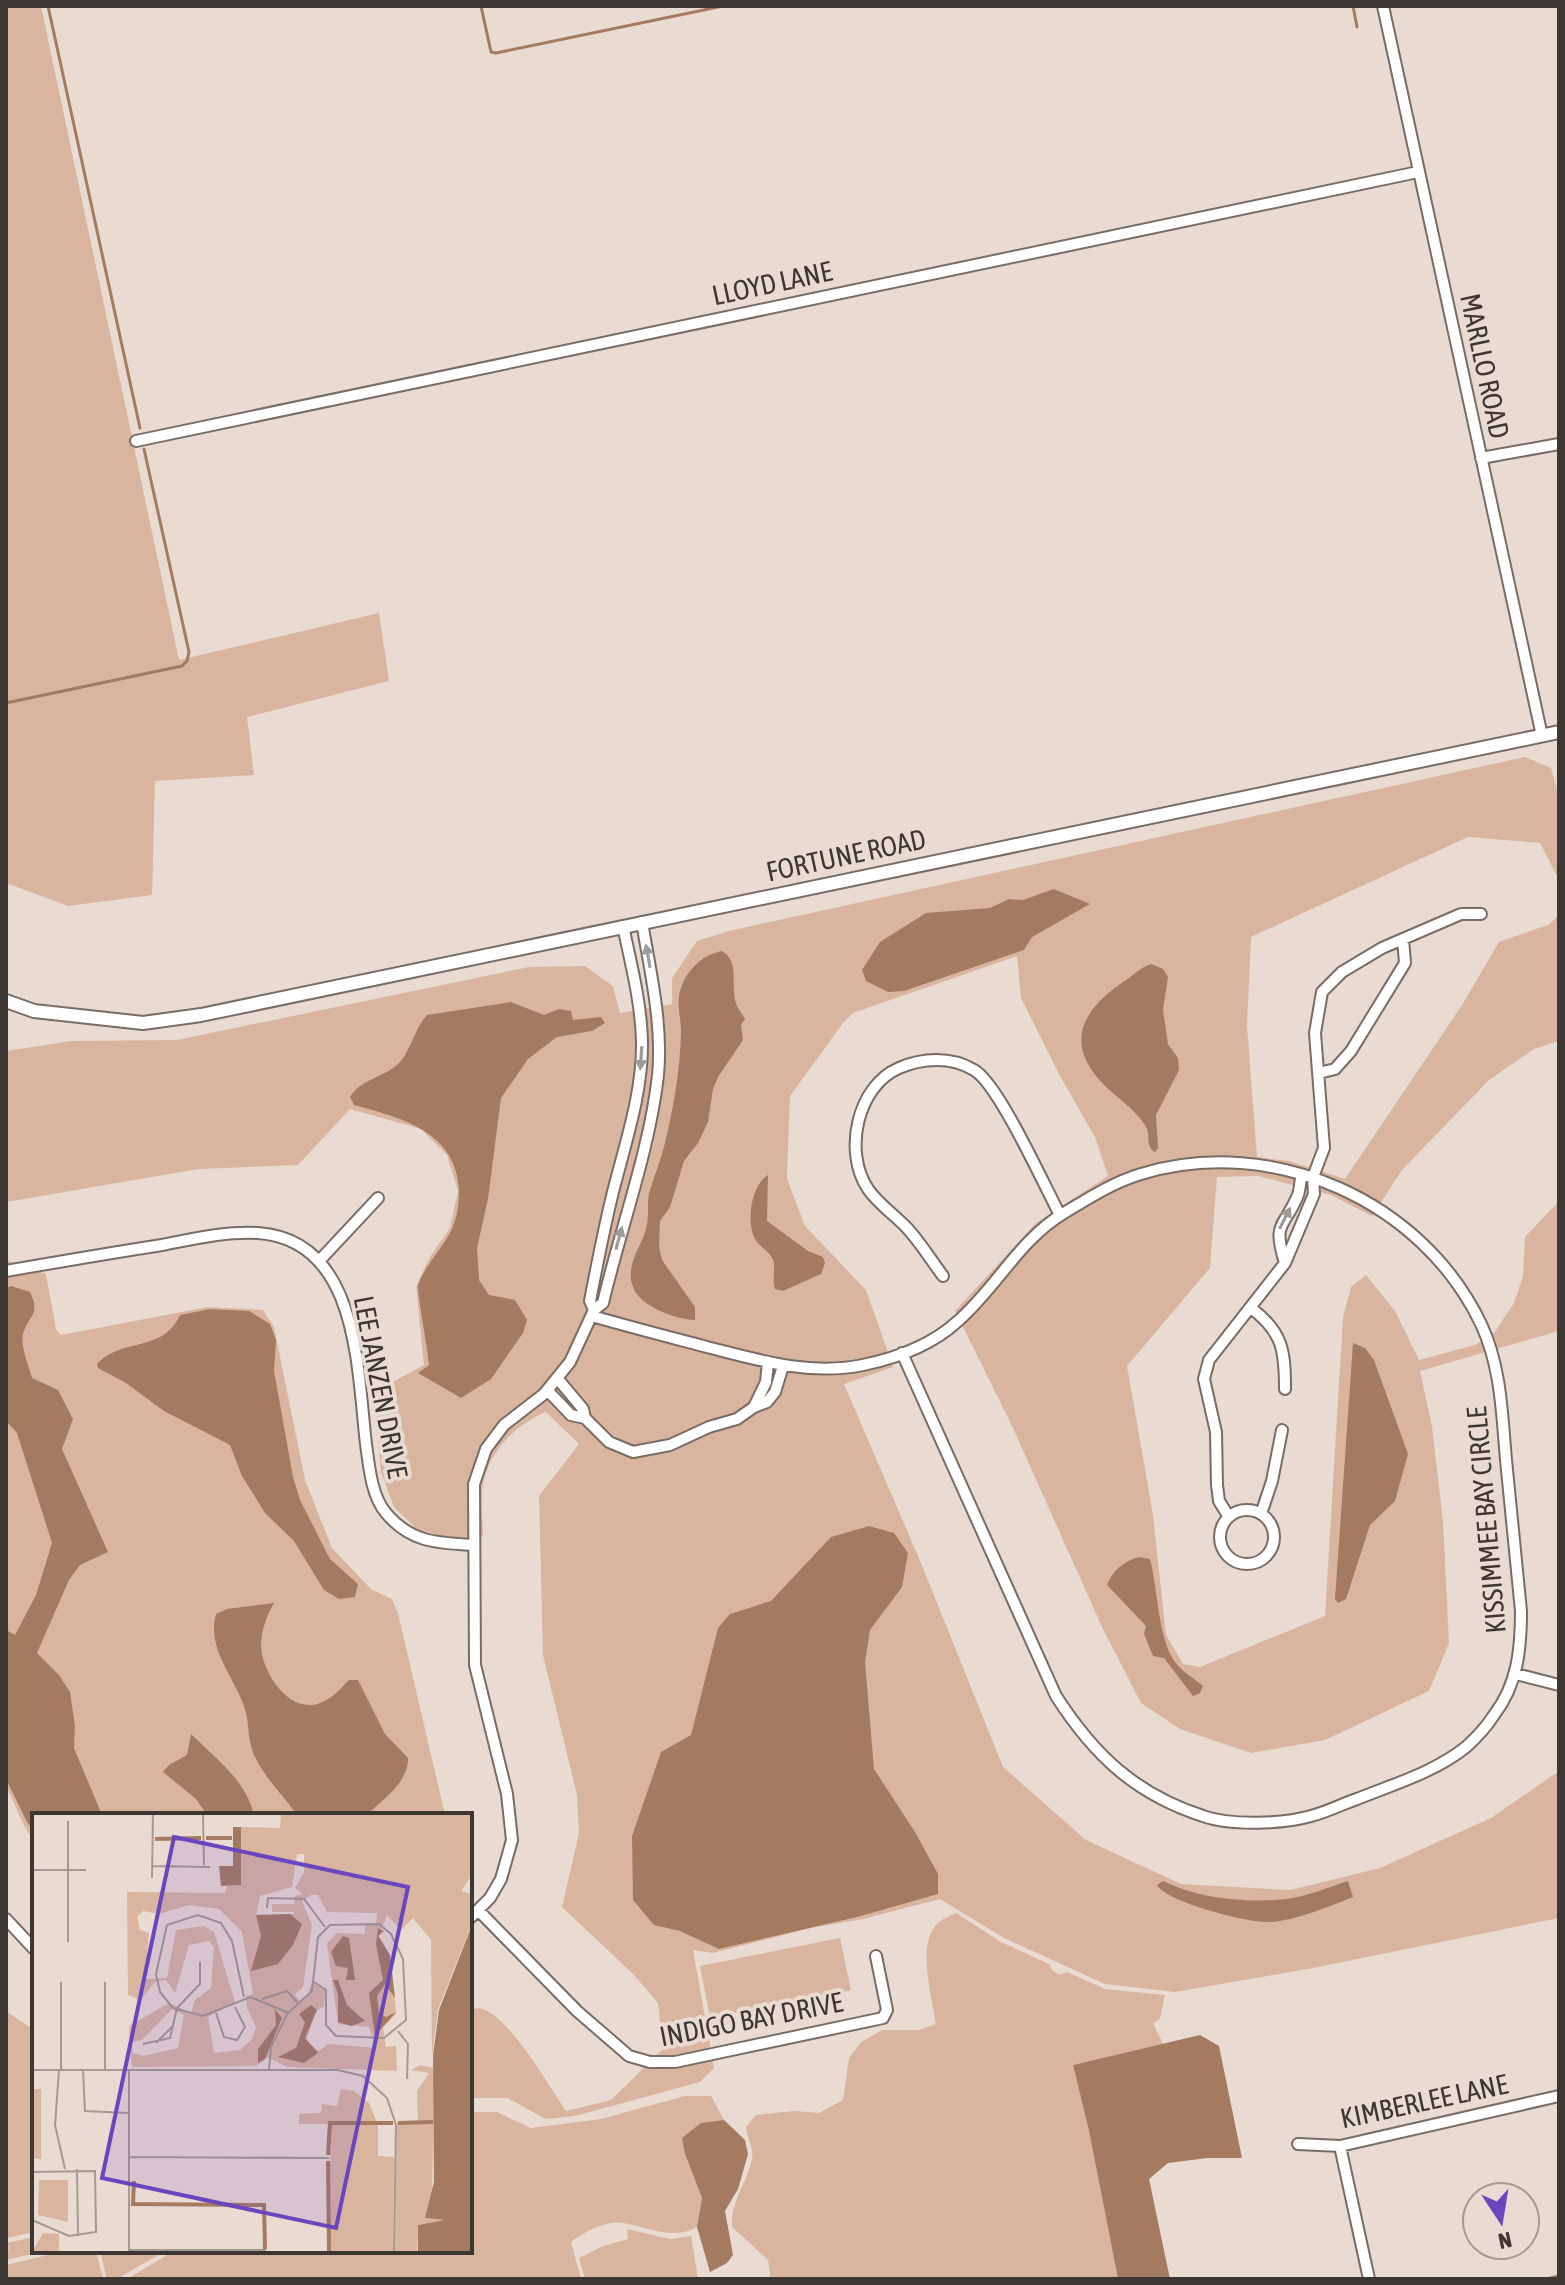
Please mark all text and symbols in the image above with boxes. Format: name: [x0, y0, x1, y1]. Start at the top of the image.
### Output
street label: LLOYD LANE: [709, 255, 835, 311]
street label: MARLLO ROAD: [1454, 291, 1516, 441]
street label: FORTUNE ROAD: [763, 822, 929, 888]
one-way arrow: [641, 943, 654, 968]
one-way arrow: [634, 1046, 647, 1071]
one-way arrow: [1278, 1207, 1291, 1230]
one-way arrow: [613, 1226, 625, 1251]
street label: LEE JANZEN DRIVE: [348, 1293, 414, 1481]
street label: KISSIMMEE BAY CIRCLE: [1460, 1405, 1512, 1635]
inset map: [32, 1813, 472, 2253]
street label: INDIGO BAY DRIVE: [657, 1986, 845, 2052]
street label: KIMBERLEE LANE: [1337, 2068, 1511, 2134]
north arrow: [1461, 2181, 1541, 2261]
text: N: [1496, 2226, 1514, 2255]

